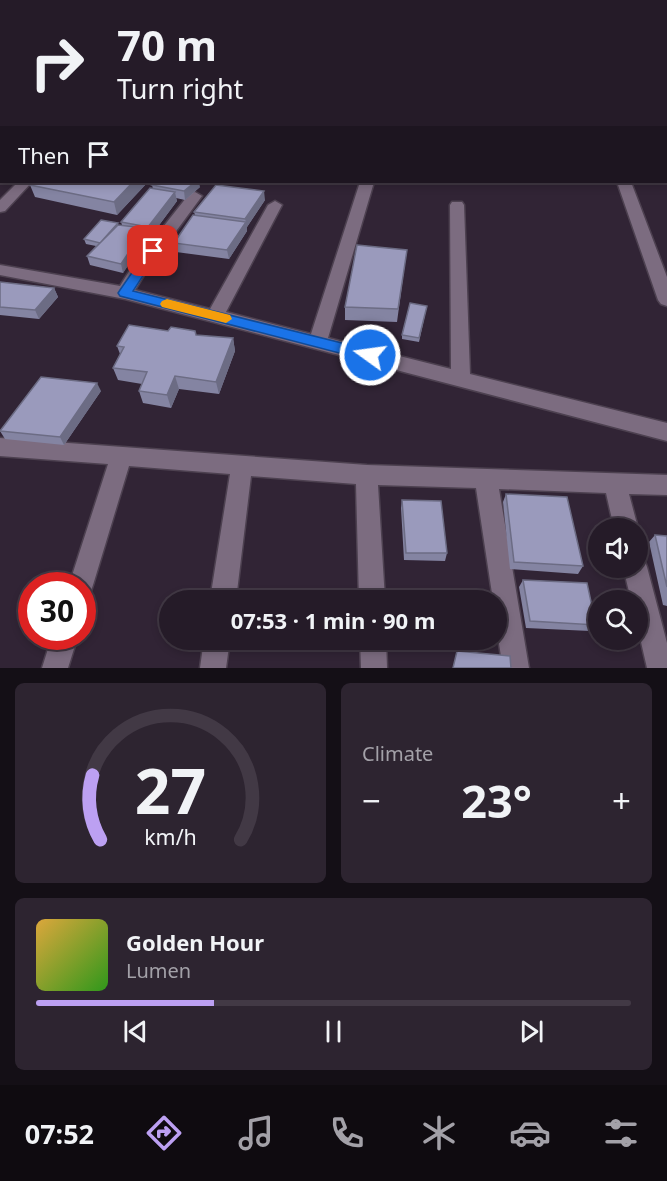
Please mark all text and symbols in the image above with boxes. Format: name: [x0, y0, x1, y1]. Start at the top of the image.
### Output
text: 70 m: [117, 16, 217, 73]
icon: right: [18, 24, 96, 102]
text: Turn right: [117, 70, 243, 107]
icon: arrive: [82, 138, 115, 171]
text: Then: [18, 140, 70, 170]
pin: [127, 225, 178, 276]
icon: arrive: [136, 234, 169, 267]
position arrow: [338, 323, 402, 387]
map controls: [588, 518, 648, 650]
button: sound: [588, 518, 648, 578]
speed limit sign: 30: [18, 572, 96, 650]
button: search: [588, 590, 648, 650]
text: 07:53 · 1 min · 90 m: [231, 605, 435, 635]
text: Climate: [362, 740, 433, 767]
text: 27: [135, 747, 206, 832]
text: 23°: [461, 770, 532, 831]
text: −: [362, 778, 381, 823]
text: +: [612, 778, 631, 823]
text: km/h: [144, 822, 197, 851]
text: Golden Hour: [126, 927, 264, 957]
text: Lumen: [126, 957, 191, 984]
icon: previous: [119, 1015, 152, 1048]
icon: pause: [317, 1015, 350, 1048]
icon: next: [515, 1015, 548, 1048]
icon: directions: [143, 1112, 185, 1154]
icon: music: [235, 1112, 277, 1154]
icon: phone: [326, 1112, 368, 1154]
icon: climate: [418, 1112, 460, 1154]
icon: car: [509, 1112, 551, 1154]
icon: filters: [600, 1112, 642, 1154]
text: 07:52: [25, 1115, 94, 1152]

